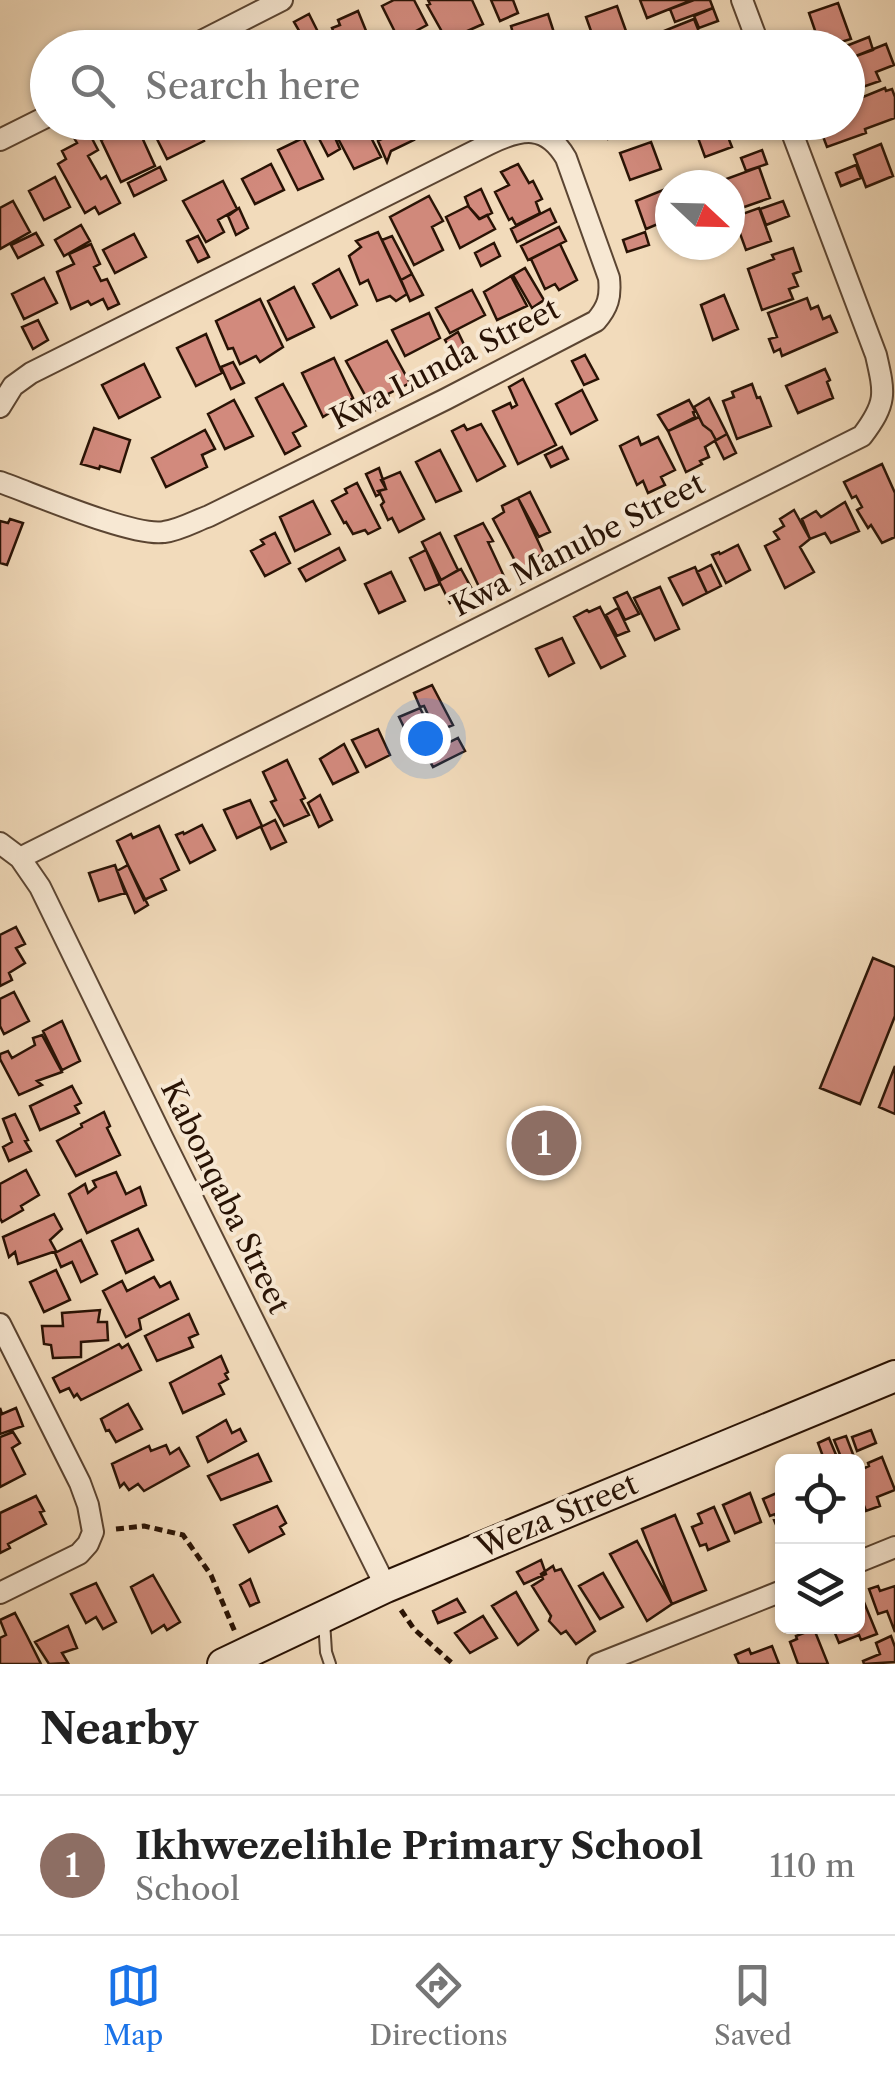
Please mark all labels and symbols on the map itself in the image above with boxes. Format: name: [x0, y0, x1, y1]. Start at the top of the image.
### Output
north arrow: [655, 170, 745, 260]
street label: Kwa Lunda Street: [324, 290, 566, 437]
street label: Kwa Manube Street: [445, 465, 711, 624]
your location: [400, 713, 451, 764]
street label: Kabonqaba Street: [153, 1074, 298, 1320]
pin: 1: [512, 1106, 576, 1180]
street label: Weza Street: [470, 1465, 643, 1566]

